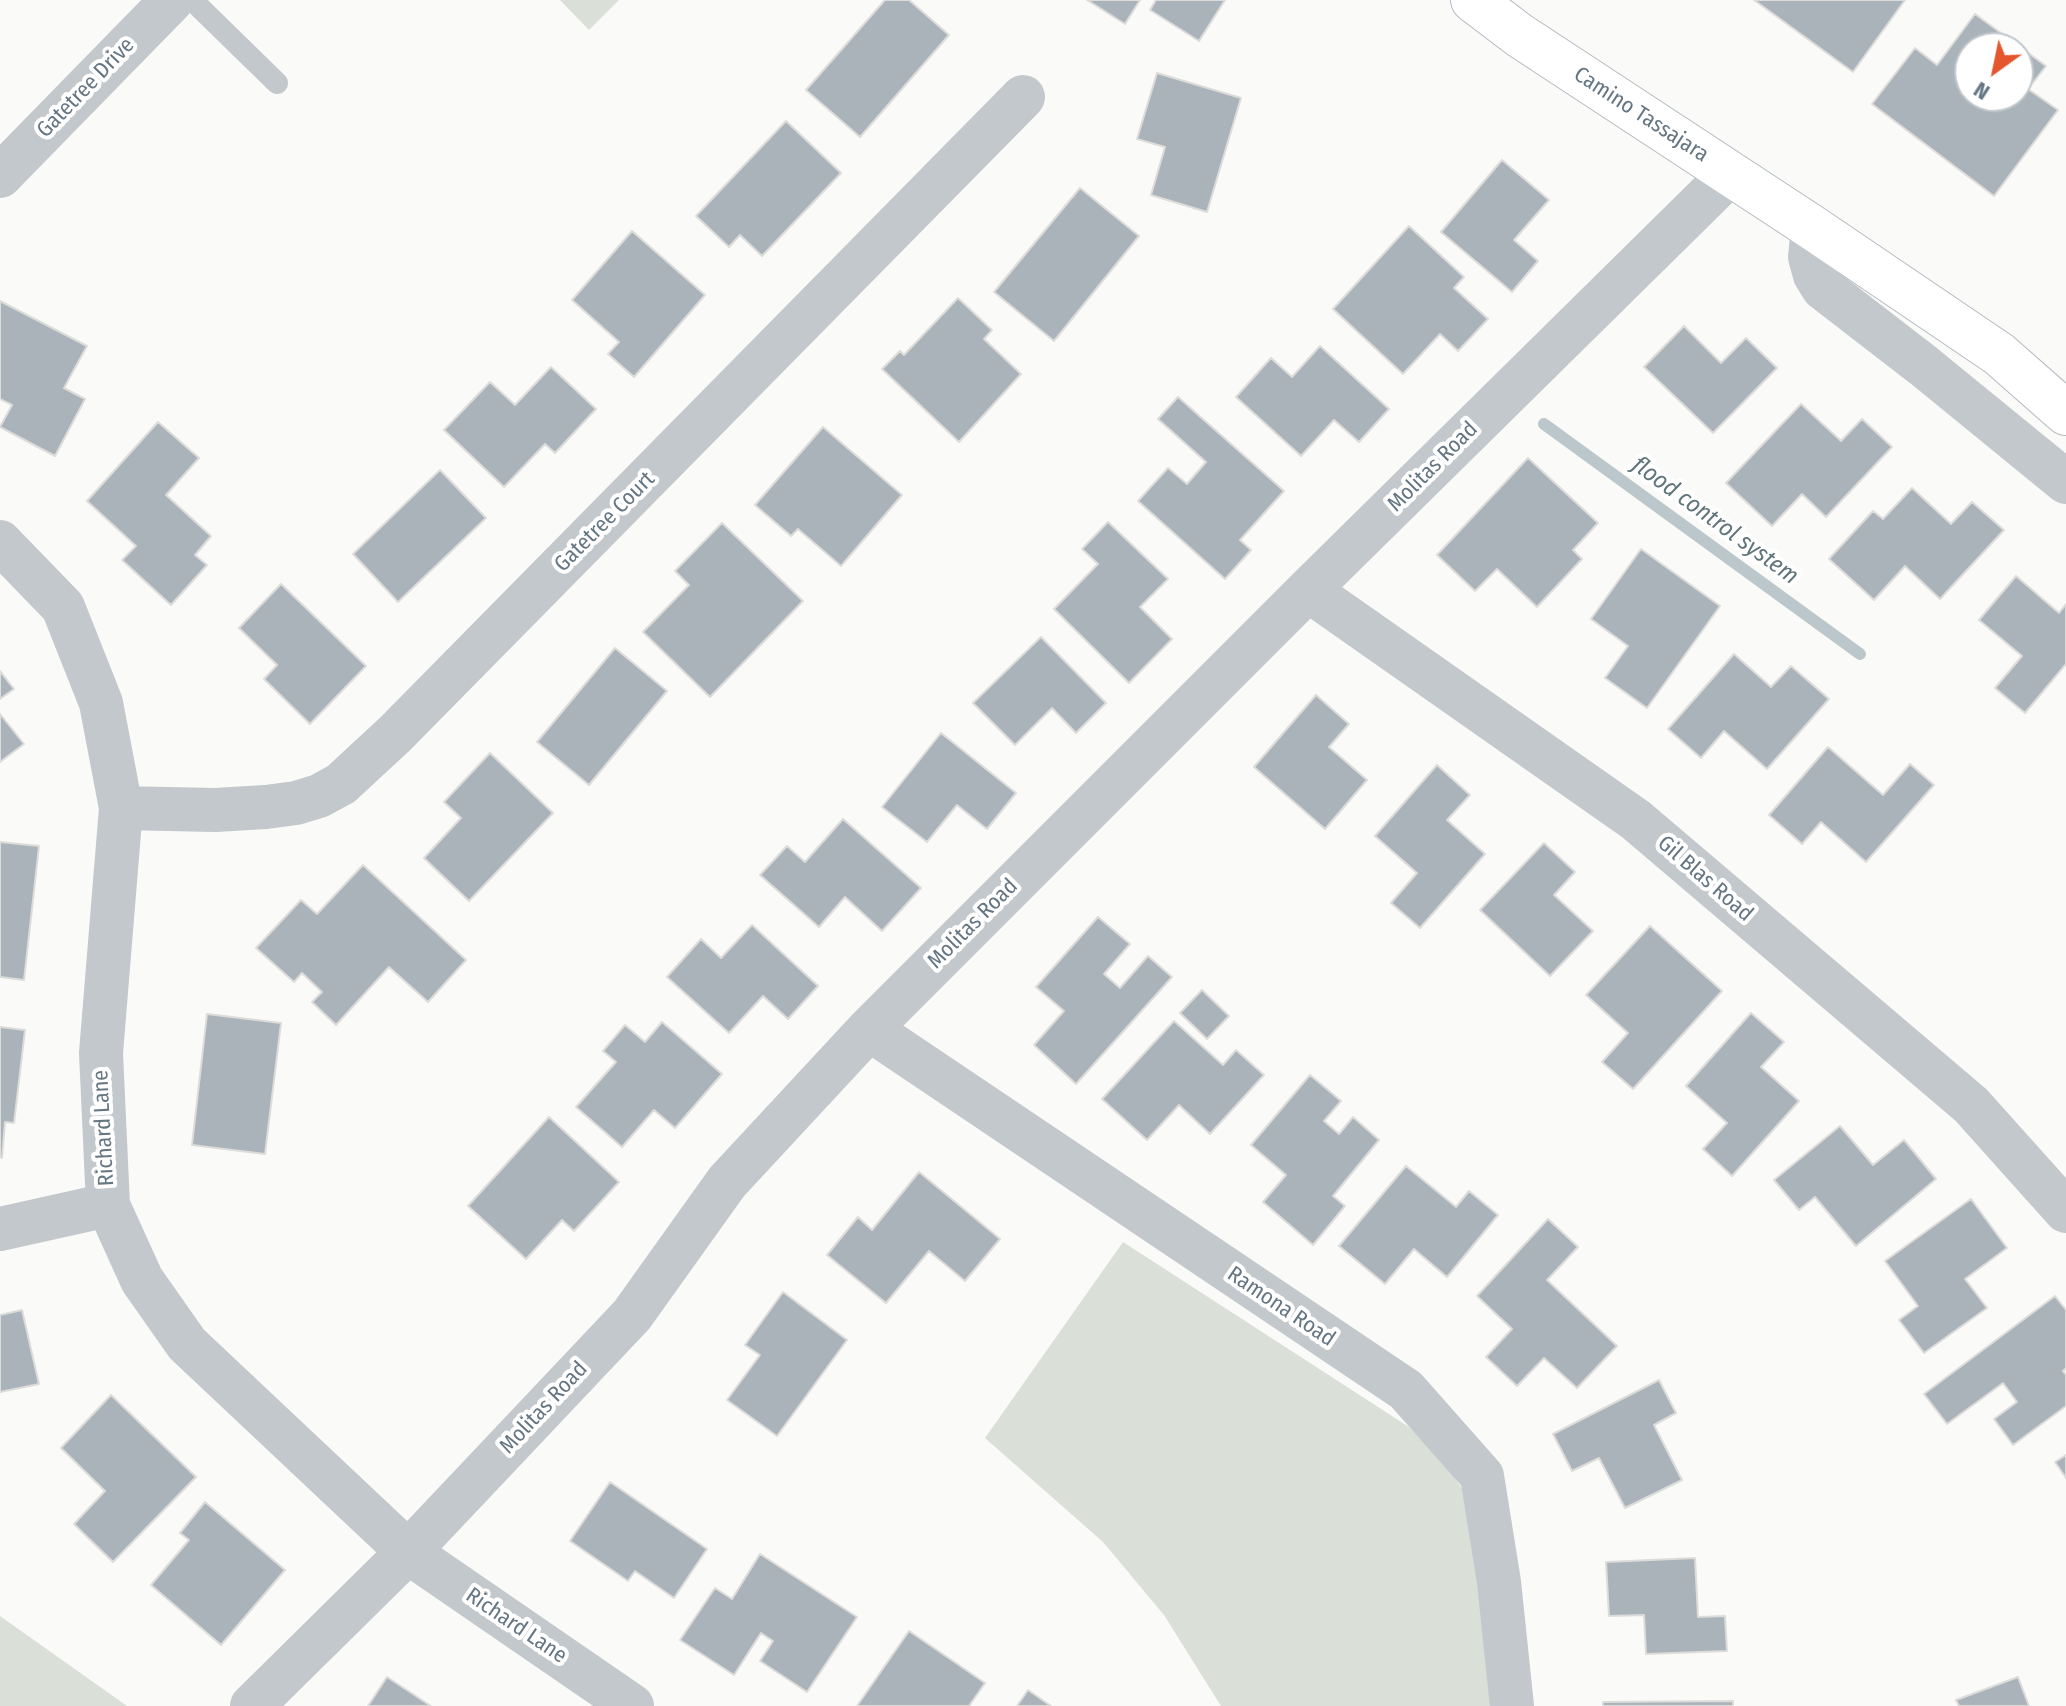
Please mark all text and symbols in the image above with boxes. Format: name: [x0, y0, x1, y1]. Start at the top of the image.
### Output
street label: Gatetree Drive: [32, 32, 140, 144]
north arrow: [1954, 32, 2034, 112]
street label: Camino Tassajara: [1569, 62, 1713, 168]
text: N: [1969, 76, 1995, 106]
street label: Molitas Road: [1383, 417, 1483, 517]
water label: flood control system: [1626, 451, 1804, 591]
street label: Gatetree Court: [549, 466, 661, 578]
street label: Gil Blas Road: [1652, 830, 1758, 928]
street label: Molitas Road: [923, 874, 1023, 974]
street label: Richard Lane: [88, 1069, 120, 1187]
street label: Ramona Road: [1222, 1261, 1340, 1353]
street label: Molitas Road: [495, 1356, 593, 1460]
street label: Richard Lane: [460, 1583, 572, 1669]

